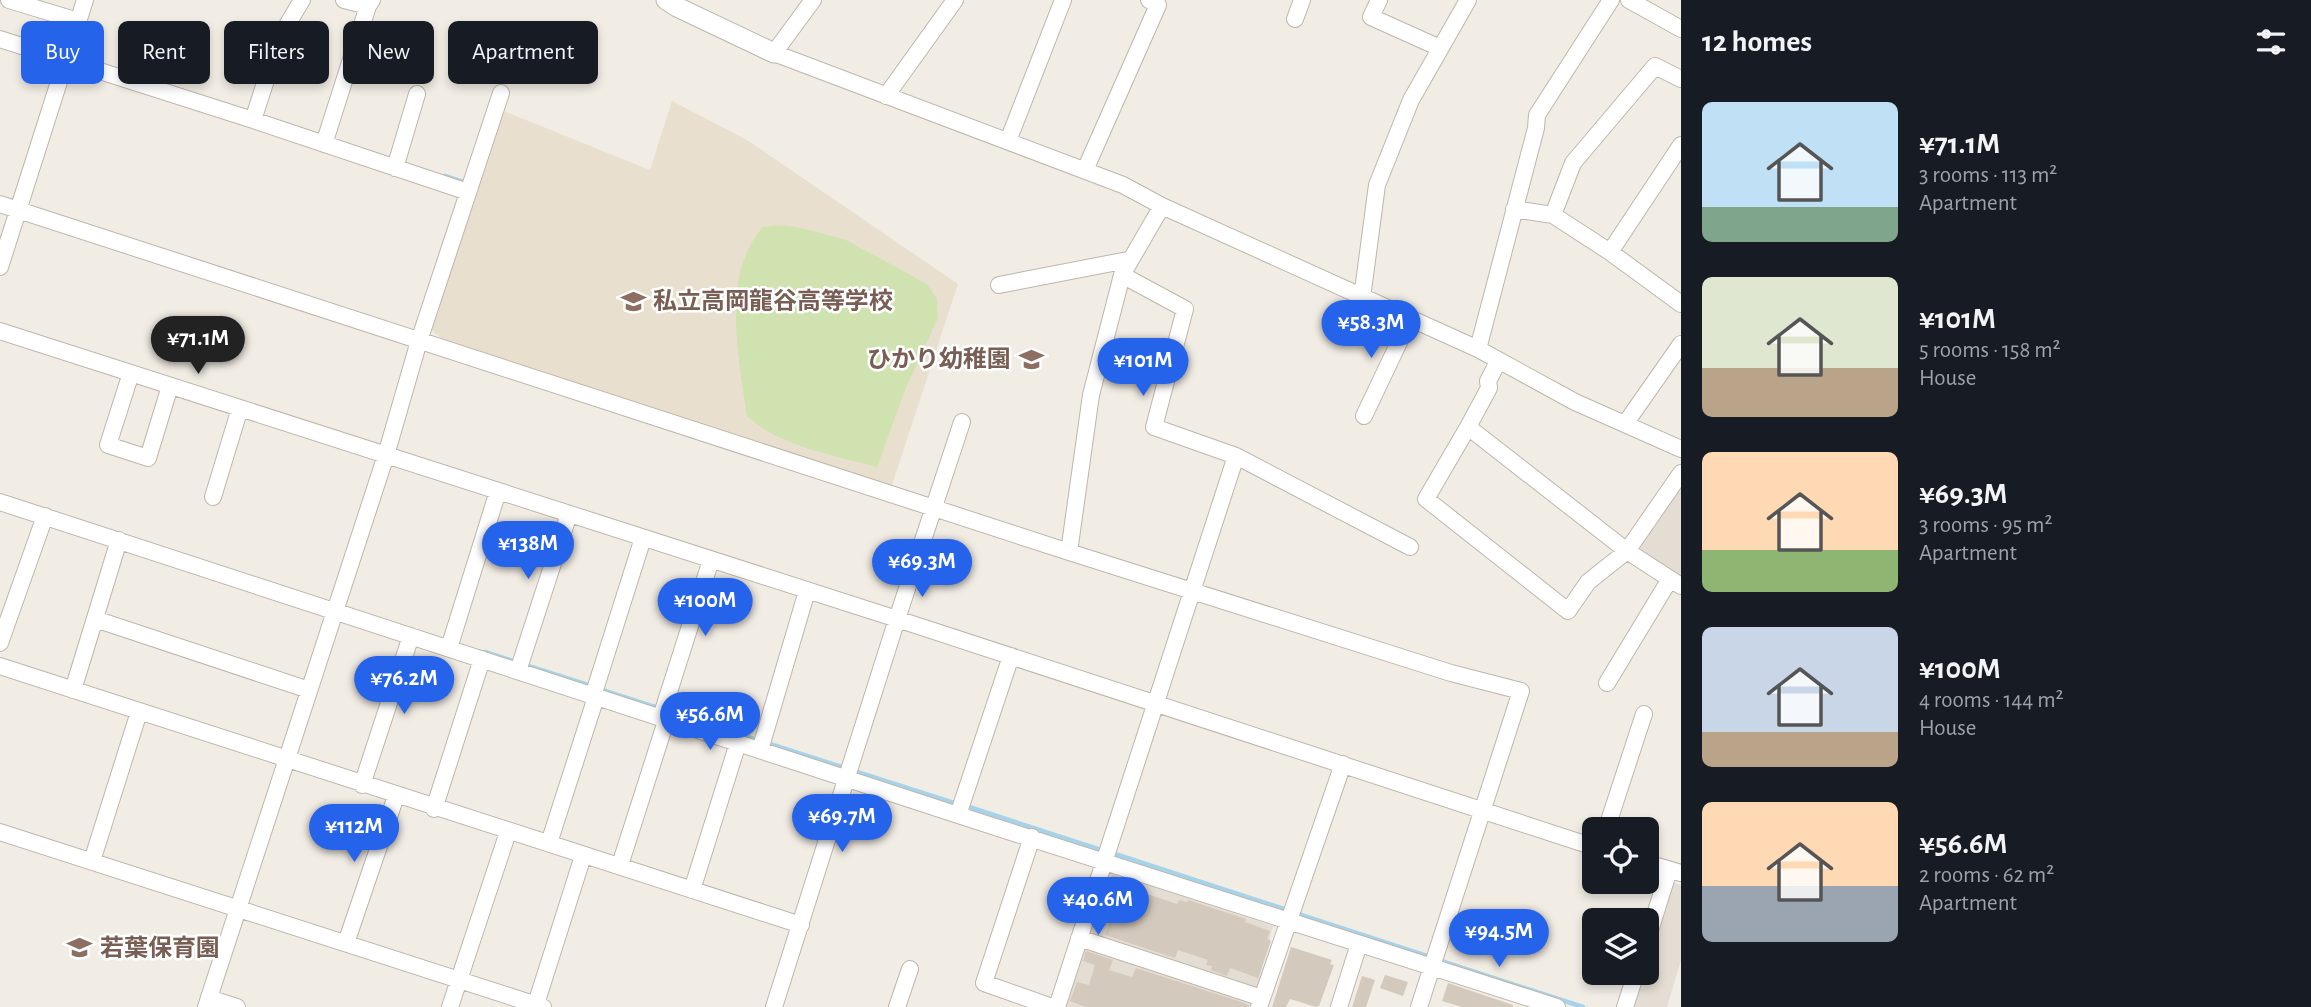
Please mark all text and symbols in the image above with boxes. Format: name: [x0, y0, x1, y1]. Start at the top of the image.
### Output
chip: Buy: [21, 21, 104, 84]
chip: Rent: [118, 21, 210, 84]
chip: Filters: [224, 21, 329, 84]
chip: New: [343, 21, 434, 84]
chip: Apartment: [448, 21, 598, 84]
icon: filters: [2252, 23, 2290, 61]
text: 12 homes: [1702, 27, 1812, 57]
text: ¥71.1M: [1919, 129, 2000, 159]
icon: home: [1758, 130, 1842, 214]
text: 3 rooms · 113 m²: [1919, 164, 2057, 187]
text: Apartment: [1919, 192, 2017, 215]
school or university icon: 私立高岡龍谷高等学校: [619, 287, 647, 315]
place label: 私立高岡龍谷高等学校: [653, 288, 893, 314]
pin: ¥58.3M: [1314, 300, 1428, 360]
text: ¥101M: [1919, 304, 1996, 334]
icon: home: [1758, 305, 1842, 389]
text: ¥58.3M: [1338, 311, 1404, 334]
pin: ¥71.1M: [141, 316, 255, 376]
text: ¥71.1M: [167, 327, 229, 350]
pin: ¥101M: [1094, 338, 1192, 398]
text: 5 rooms · 158 m²: [1919, 339, 2061, 362]
school or university icon: ひかり幼稚園: [1017, 345, 1045, 373]
place label: ひかり幼稚園: [867, 346, 1011, 372]
text: ¥101M: [1114, 349, 1172, 372]
text: House: [1919, 367, 1976, 390]
text: ¥69.3M: [1919, 479, 2007, 509]
icon: home: [1758, 480, 1842, 564]
text: 3 rooms · 95 m²: [1919, 514, 2052, 537]
pin: ¥138M: [479, 522, 577, 581]
text: ¥138M: [498, 532, 558, 555]
pin: ¥69.3M: [865, 540, 979, 599]
text: Apartment: [1919, 542, 2017, 565]
text: ¥69.3M: [888, 550, 956, 573]
pin: ¥100M: [656, 578, 754, 638]
text: ¥100M: [674, 589, 736, 612]
text: ¥100M: [1919, 654, 2001, 684]
icon: home: [1758, 655, 1842, 739]
pin: ¥76.2M: [347, 656, 461, 716]
text: ¥76.2M: [370, 667, 438, 690]
text: 4 rooms · 144 m²: [1919, 689, 2064, 712]
pin: ¥56.6M: [653, 692, 767, 752]
text: ¥56.6M: [676, 703, 744, 726]
text: House: [1919, 717, 1976, 740]
pin: ¥69.7M: [785, 794, 899, 854]
pin: ¥112M: [305, 804, 403, 864]
text: ¥69.7M: [808, 805, 876, 828]
text: ¥112M: [325, 815, 383, 838]
map controls: [1582, 817, 1659, 985]
button: locate: [1582, 817, 1659, 894]
text: ¥56.6M: [1919, 829, 2008, 859]
icon: home: [1758, 830, 1842, 914]
text: 2 rooms · 62 m²: [1919, 864, 2054, 887]
pin: ¥40.6M: [1041, 878, 1155, 937]
text: ¥40.6M: [1063, 888, 1133, 911]
text: Apartment: [1919, 892, 2017, 915]
button: layers: [1582, 908, 1659, 985]
pin: ¥94.5M: [1442, 909, 1556, 969]
text: ¥94.5M: [1465, 920, 1533, 943]
school or university icon: 若葉保育園: [66, 934, 94, 962]
place label: 若葉保育園: [100, 935, 220, 961]

